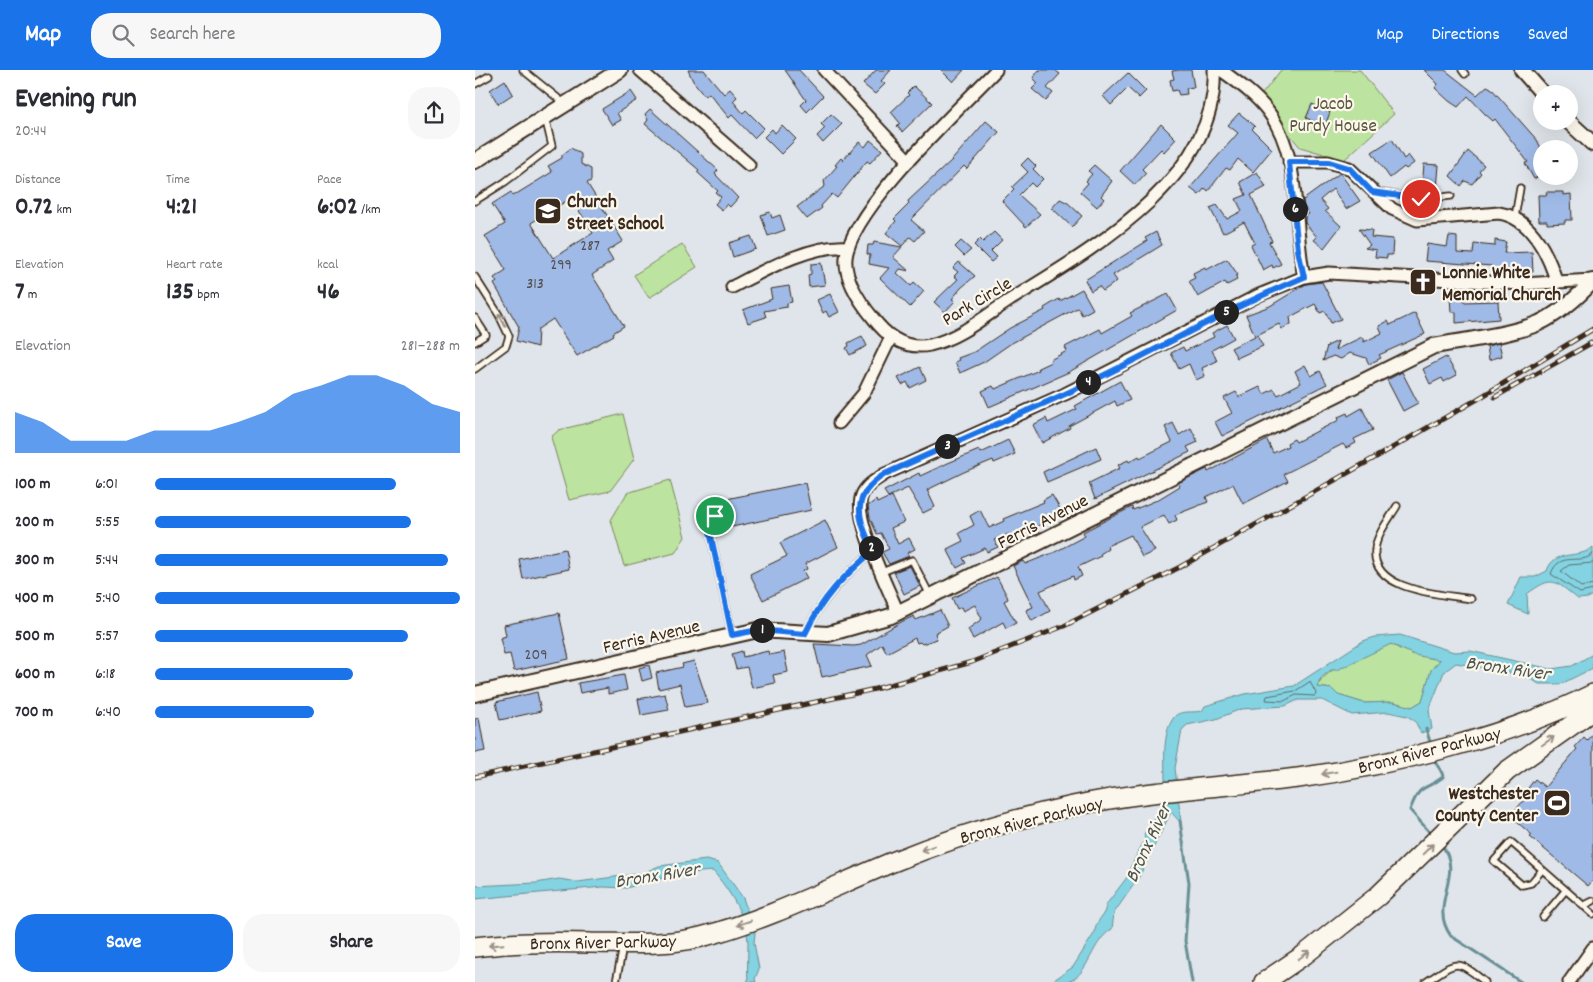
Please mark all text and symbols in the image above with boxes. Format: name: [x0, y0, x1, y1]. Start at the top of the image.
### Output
search box: [91, 13, 441, 58]
text: Map: [25, 18, 61, 52]
icon: search: [109, 21, 137, 49]
text: Search here: [149, 22, 235, 49]
text: Map: [1376, 23, 1403, 48]
text: Directions: [1431, 23, 1500, 48]
text: Saved: [1528, 23, 1568, 48]
text: Evening run: [15, 81, 137, 121]
map controls: [1533, 85, 1578, 185]
button: +: [1533, 85, 1578, 130]
button: share: [408, 87, 460, 139]
park label: Jacob Purdy House: [1289, 92, 1377, 141]
text: 20:44: [15, 120, 47, 143]
button: −: [1533, 140, 1578, 185]
text: Distance: [15, 170, 61, 190]
text: Time: [166, 170, 190, 190]
text: Pace: [317, 170, 342, 190]
pin: [1400, 178, 1442, 220]
icon: check: [1407, 185, 1435, 213]
text: 0.72: [15, 190, 53, 226]
text: 4:21: [166, 190, 197, 226]
text: 6:02: [317, 190, 358, 226]
place label: Church Street School: [567, 190, 664, 239]
school or university icon: Church Street School: [533, 196, 563, 226]
pin: 6: [1283, 196, 1307, 222]
text: 6: [1292, 199, 1299, 219]
text: km: [53, 200, 72, 220]
text: /km: [358, 200, 381, 220]
house number: 287: [580, 235, 600, 258]
house number: 299: [550, 254, 572, 277]
text: Elevation: [15, 255, 64, 275]
text: Heart rate: [166, 255, 223, 275]
text: kcal: [317, 255, 338, 275]
place label: Lonnie White Memorial Church: [1442, 261, 1561, 310]
church icon: Lonnie White Memorial Church: [1408, 267, 1438, 297]
street label: Park Circle: [938, 272, 1018, 334]
house number: 313: [526, 273, 544, 296]
text: 7: [15, 275, 25, 311]
text: 135: [166, 275, 194, 311]
text: 46: [317, 275, 340, 311]
text: m: [25, 285, 37, 305]
text: bpm: [194, 285, 220, 305]
pin: 5: [1213, 300, 1239, 324]
text: 5: [1223, 302, 1230, 322]
one-way arrow: [497, 313, 507, 328]
text: Elevation: [15, 335, 71, 358]
text: 281–288 m: [401, 335, 460, 358]
pin: 4: [1075, 370, 1101, 394]
text: 4: [1086, 372, 1091, 392]
pin: 3: [935, 434, 959, 458]
text: 3: [944, 436, 951, 456]
text: 100 m: [15, 473, 51, 496]
text: 6:01: [95, 473, 118, 496]
street label: Ferris Avenue: [993, 489, 1094, 558]
pin: [694, 495, 736, 537]
icon: arrive: [701, 502, 729, 530]
text: 200 m: [15, 511, 54, 534]
text: 5:55: [95, 511, 120, 534]
pin: 2: [859, 536, 883, 560]
text: 2: [868, 538, 875, 558]
text: 300 m: [15, 549, 54, 572]
text: 5:44: [95, 549, 118, 572]
text: 400 m: [15, 587, 54, 610]
text: 5:40: [95, 587, 120, 610]
street label: Ferris Avenue: [601, 614, 703, 663]
pin: 1: [749, 618, 775, 642]
text: 1: [761, 620, 764, 640]
text: 500 m: [15, 625, 55, 648]
text: 5:57: [95, 625, 119, 648]
house number: 209: [524, 644, 548, 667]
water label: Bronx River: [1464, 650, 1554, 690]
text: 600 m: [15, 663, 55, 686]
text: 6:18: [95, 663, 115, 686]
text: 700 m: [15, 701, 53, 724]
text: 6:40: [95, 701, 121, 724]
street label: Bronx River Parkway: [1356, 722, 1504, 783]
one-way arrow: [1541, 736, 1555, 746]
one-way arrow: [1322, 768, 1338, 778]
place label: Westchester County Center: [1435, 782, 1539, 831]
sports icon: Westchester County Center: [1542, 788, 1572, 818]
street label: Bronx River Parkway: [958, 792, 1106, 853]
water label: Bronx River: [1119, 796, 1181, 888]
one-way arrow: [921, 844, 937, 853]
one-way arrow: [1421, 844, 1433, 856]
water label: Bronx River: [613, 856, 704, 897]
button: Save: [15, 914, 233, 972]
button: Share: [243, 914, 460, 972]
one-way arrow: [737, 919, 752, 928]
street label: Bronx River Parkway: [530, 930, 677, 959]
one-way arrow: [488, 940, 504, 950]
one-way arrow: [1297, 949, 1310, 960]

